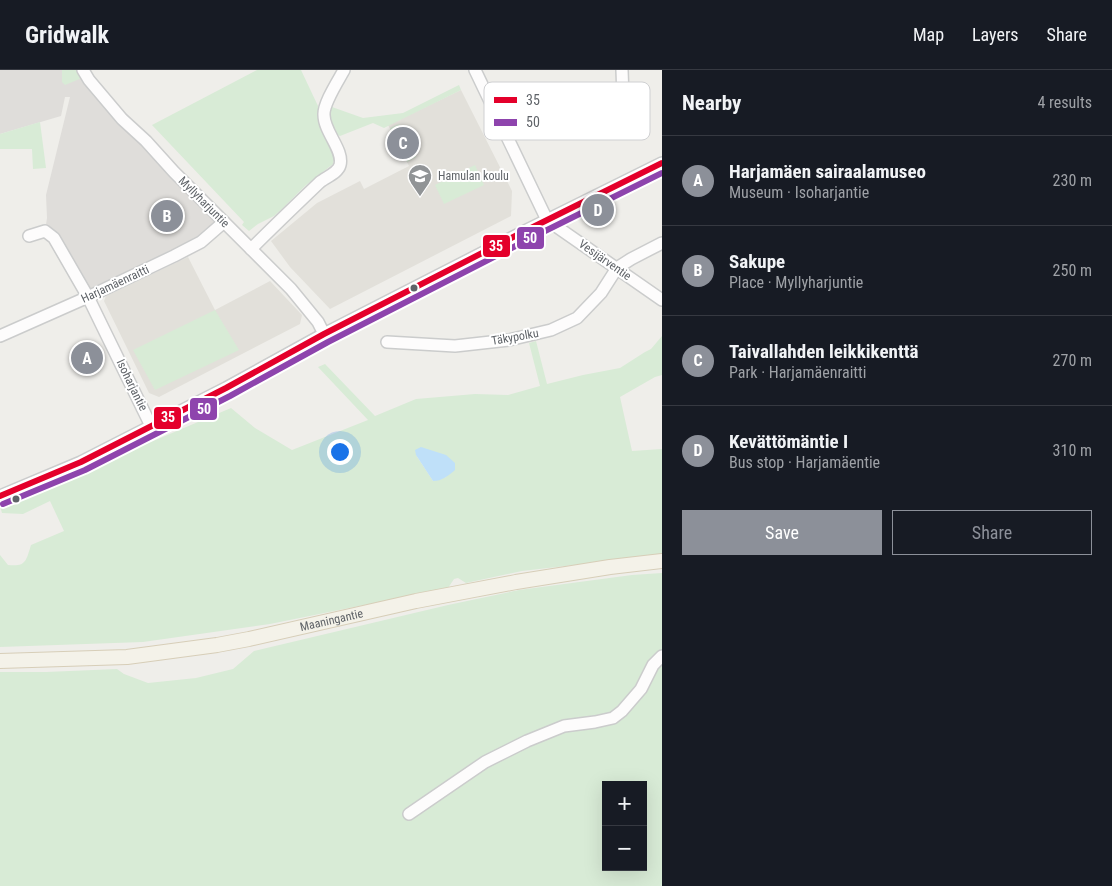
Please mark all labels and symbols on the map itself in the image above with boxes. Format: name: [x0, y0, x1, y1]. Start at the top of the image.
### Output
legend: [484, 82, 650, 140]
text: 35: [526, 92, 540, 108]
text: 50: [526, 114, 540, 130]
pin: C: [387, 124, 419, 162]
school or university icon: Hamulan koulu: [407, 163, 433, 197]
place label: Hamulan koulu: [438, 169, 509, 183]
street label: Myllyharjuntie: [176, 174, 233, 231]
pin: D: [582, 191, 614, 229]
pin: B: [151, 197, 183, 235]
line badge: 50: [516, 226, 545, 250]
text: 50: [523, 230, 537, 246]
line badge: 35: [482, 234, 511, 258]
street label: Vesijärventie: [576, 237, 634, 283]
text: 35: [489, 238, 503, 254]
street label: Harjamäenraitti: [79, 262, 151, 306]
unlabelled marker: [409, 283, 419, 293]
street label: Täkypolku: [490, 326, 540, 348]
pin: A: [71, 339, 103, 377]
street label: Isoharjantie: [113, 357, 151, 414]
line badge: 50: [189, 397, 218, 421]
text: 50: [197, 401, 211, 417]
line badge: 35: [153, 406, 182, 430]
text: 35: [161, 409, 175, 425]
your location: [327, 439, 353, 465]
unlabelled marker: [11, 494, 21, 504]
street label: Maaningantie: [299, 606, 365, 634]

